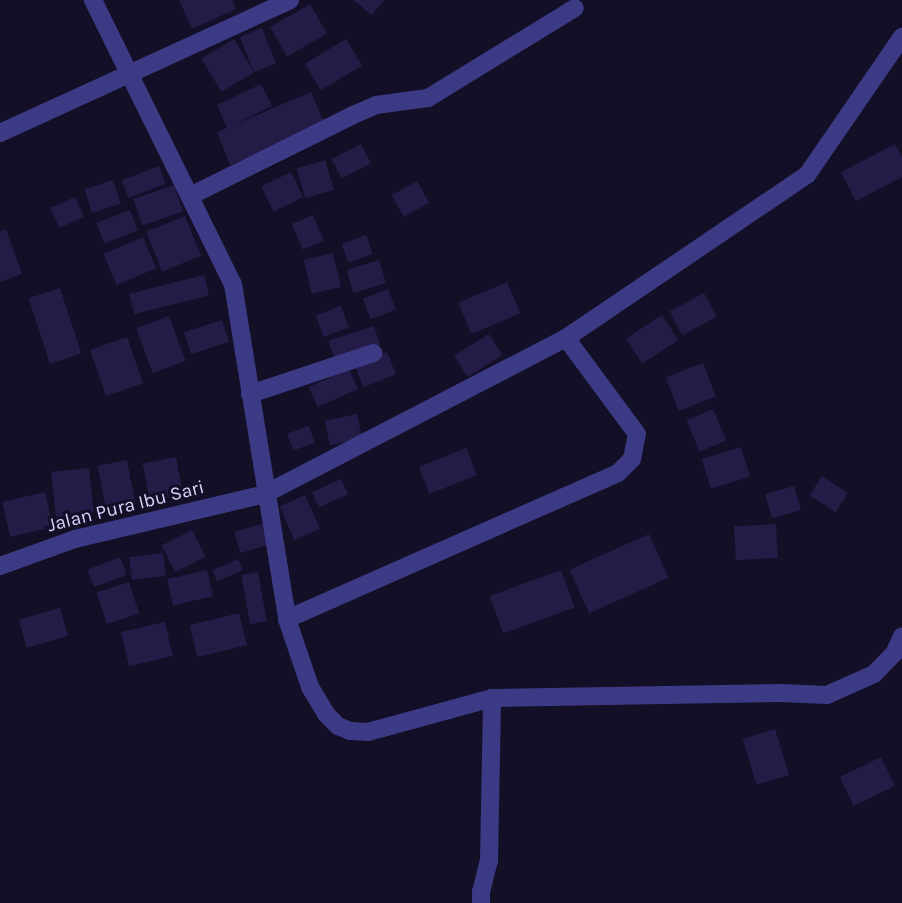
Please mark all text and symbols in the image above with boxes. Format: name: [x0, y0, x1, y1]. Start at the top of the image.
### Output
street label: Jalan Pura Ibu Sari: [45, 476, 207, 538]

